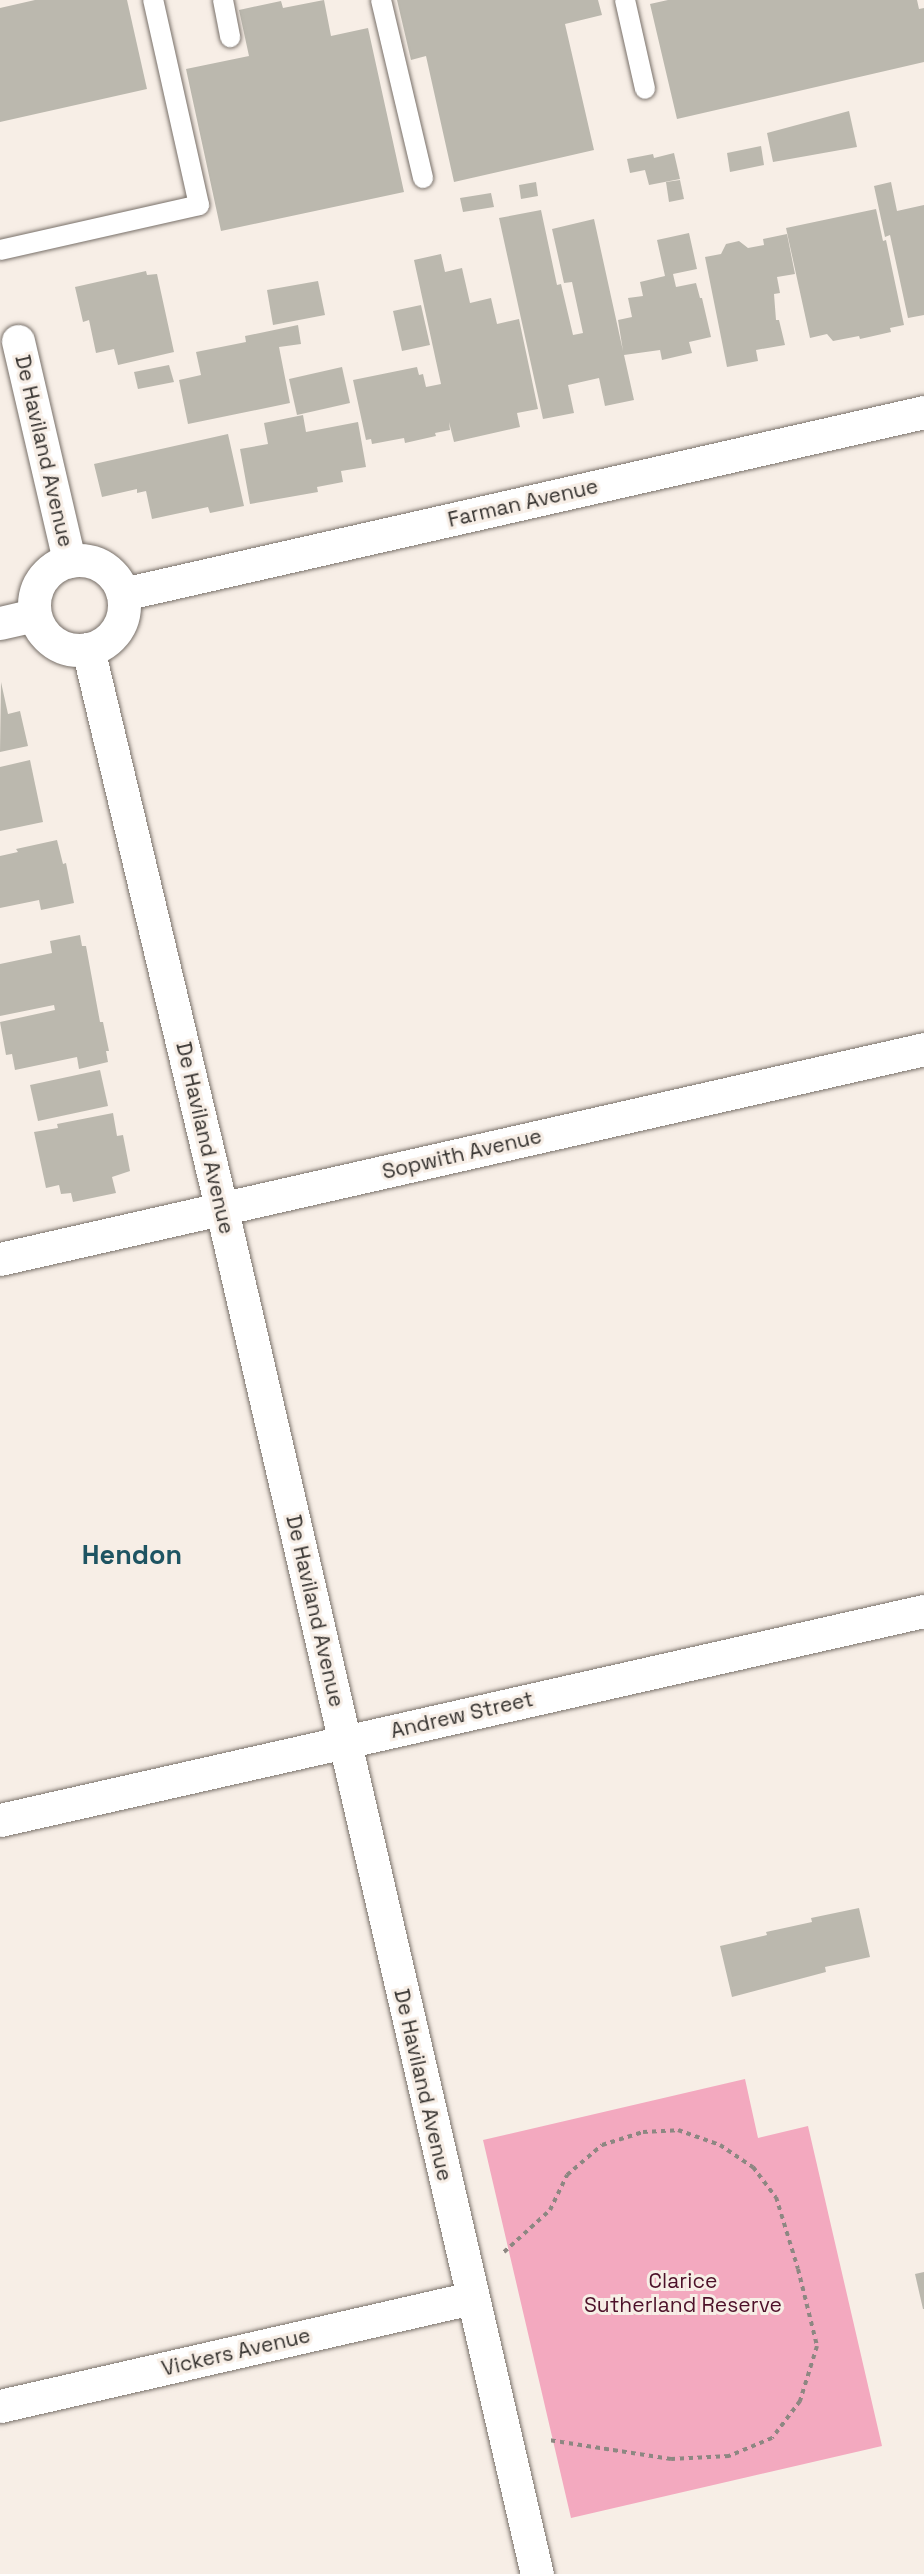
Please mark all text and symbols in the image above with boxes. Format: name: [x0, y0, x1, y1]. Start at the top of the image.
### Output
street label: De Haviland Avenue: [10, 352, 78, 550]
street label: Farman Avenue: [445, 473, 601, 533]
street label: De Haviland Avenue: [171, 1039, 239, 1237]
street label: Sopwith Avenue: [380, 1123, 544, 1185]
street label: De Haviland Avenue: [281, 1512, 349, 1710]
district label: Hendon: [82, 1539, 182, 1571]
street label: Andrew Street: [388, 1686, 536, 1744]
street label: De Haviland Avenue: [389, 1986, 457, 2184]
park label: Clarice Sutherland Reserve: [584, 2268, 782, 2318]
street label: Vickers Avenue: [159, 2323, 313, 2381]

